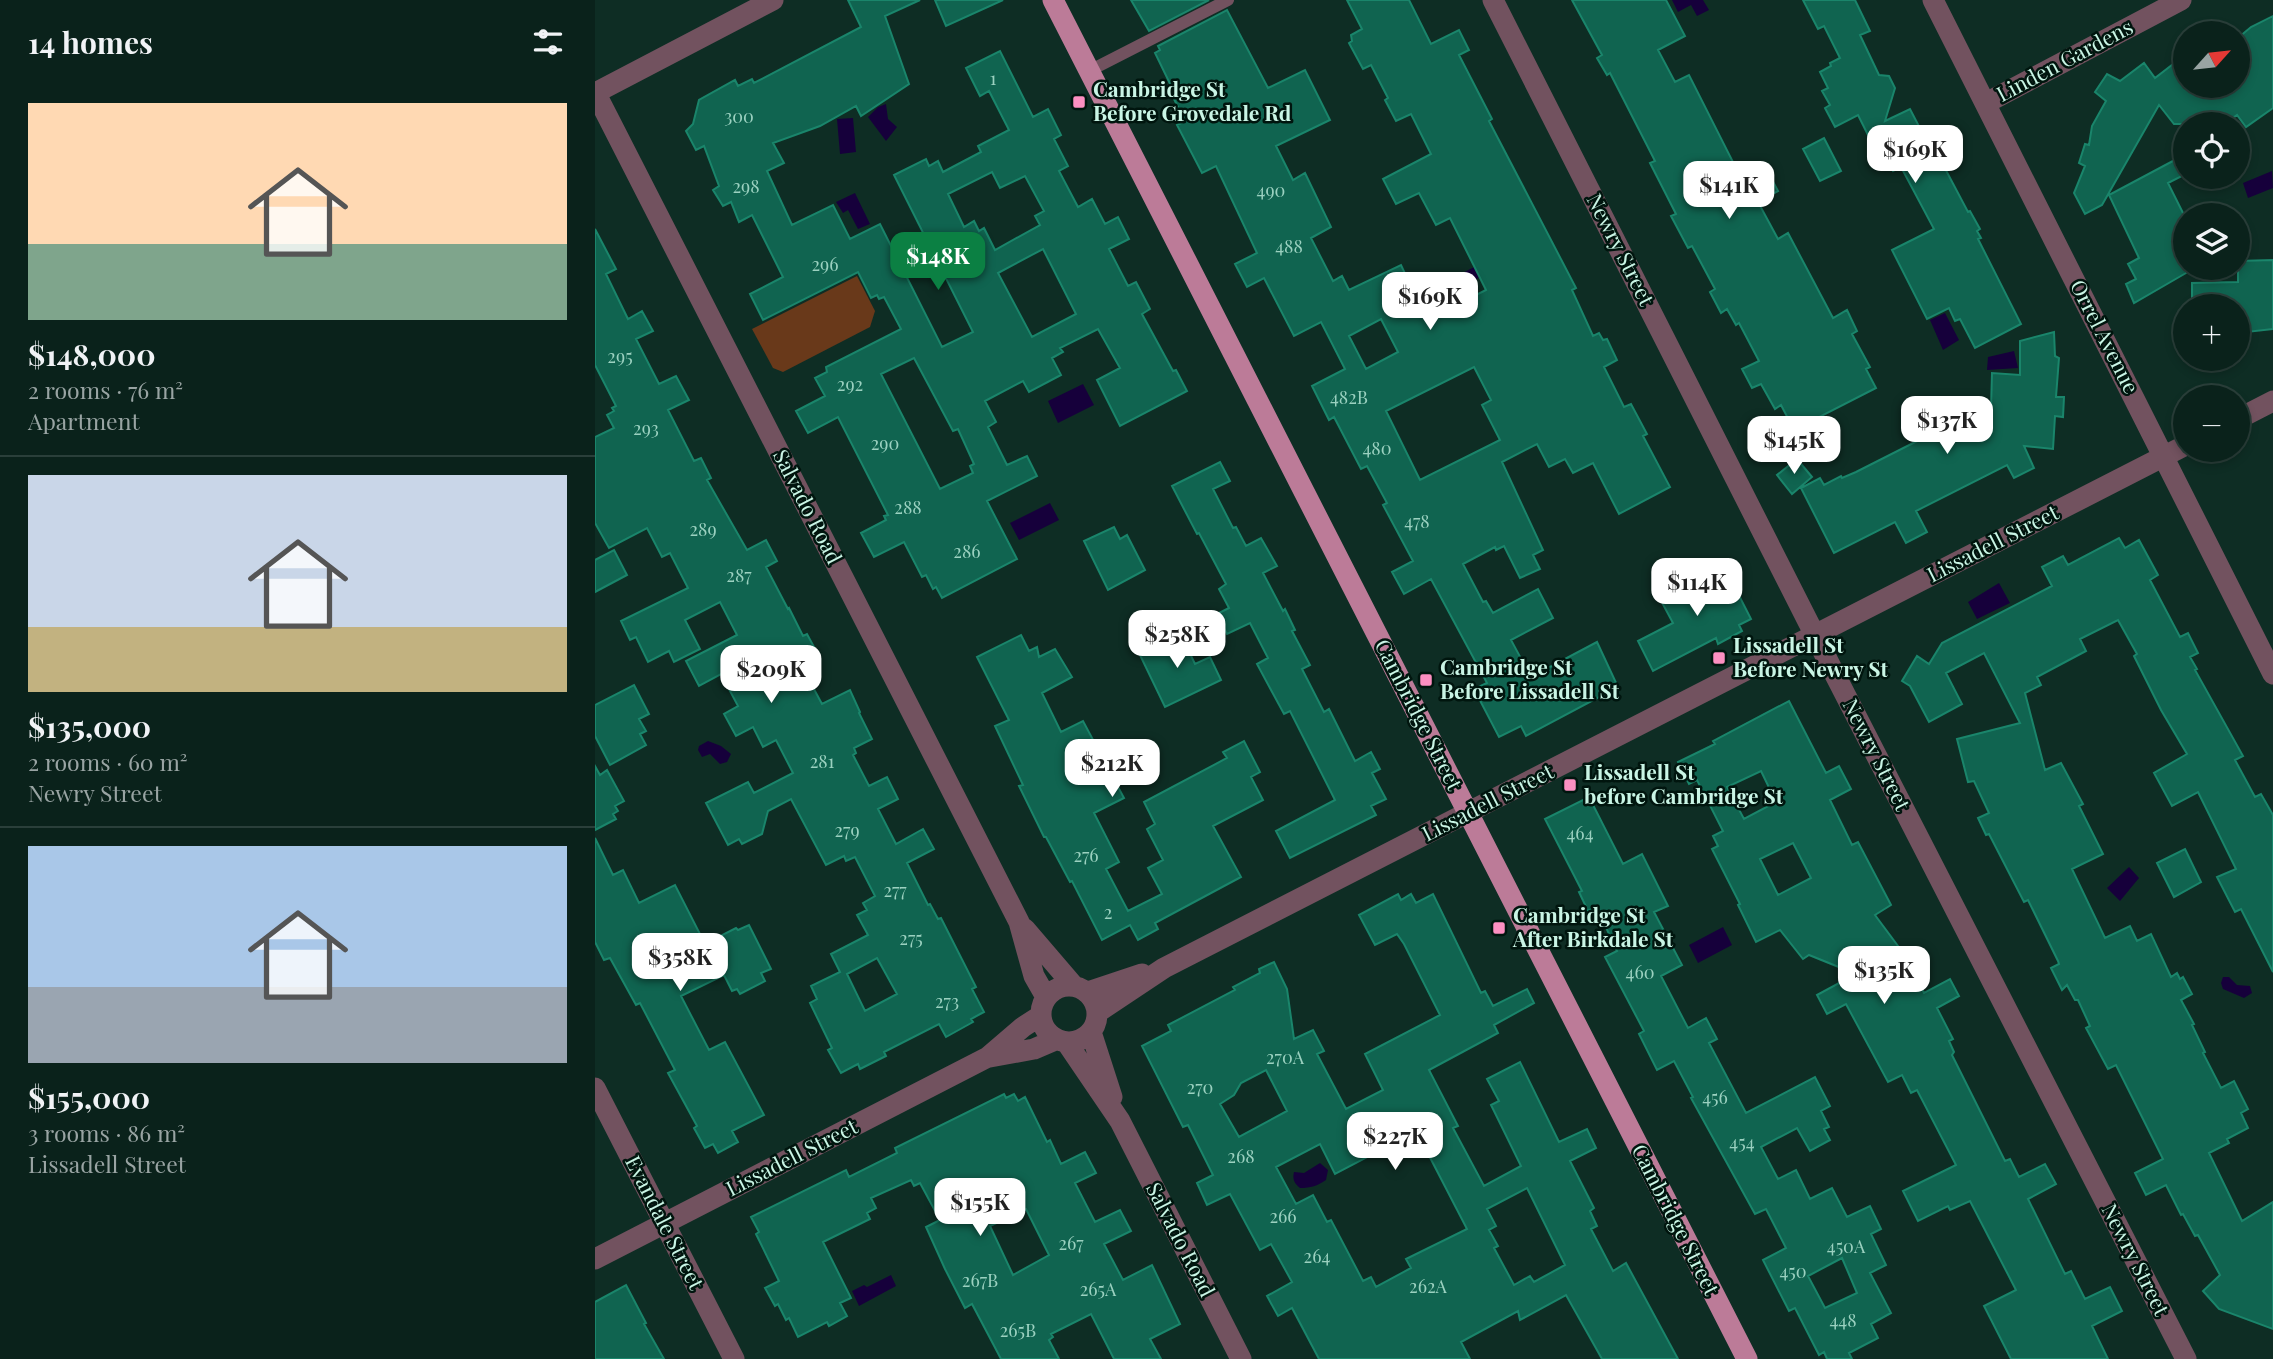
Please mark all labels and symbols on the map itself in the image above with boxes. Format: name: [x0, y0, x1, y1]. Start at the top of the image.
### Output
street label: Linden Gardens: [1991, 12, 2137, 107]
north arrow: [2173, 21, 2251, 98]
house number: 1: [990, 66, 997, 90]
place label: Cambridge St Before Grovedale Rd: [1093, 74, 1292, 126]
marker: Cambridge St Before Grovedale Rd: [1071, 94, 1087, 110]
house number: 300: [724, 104, 754, 128]
pin: $169K: [1866, 125, 1964, 185]
pin: $141K: [1680, 162, 1778, 221]
house number: 298: [732, 174, 760, 198]
house number: 490: [1257, 178, 1285, 202]
street label: Newry Street: [1582, 188, 1662, 310]
pin: $148K: [889, 232, 987, 292]
house number: 488: [1275, 234, 1303, 258]
house number: 296: [811, 252, 839, 276]
pin: $169K: [1381, 272, 1479, 332]
street label: Orrel Avenue: [2065, 274, 2146, 398]
house number: 295: [607, 344, 633, 368]
house number: 292: [837, 372, 863, 396]
house number: 482B: [1330, 385, 1368, 409]
pin: $137K: [1898, 396, 1996, 456]
house number: 293: [633, 416, 659, 440]
pin: $145K: [1745, 416, 1843, 476]
house number: 290: [871, 431, 899, 455]
house number: 480: [1362, 436, 1392, 460]
street label: Salvado Road: [768, 444, 850, 568]
house number: 288: [894, 495, 922, 519]
street label: Lissadell Street: [1922, 497, 2063, 587]
house number: 478: [1404, 509, 1430, 533]
house number: 289: [689, 517, 717, 541]
house number: 286: [953, 539, 981, 563]
pin: $114K: [1648, 558, 1746, 618]
house number: 287: [726, 563, 752, 587]
pin: $258K: [1128, 610, 1226, 670]
place label: Lissadell St Before Newry St: [1733, 630, 1888, 682]
street label: Cambridge Street: [1370, 634, 1470, 795]
pin: $209K: [722, 646, 820, 705]
marker: Lissadell St Before Newry St: [1711, 650, 1727, 666]
place label: Cambridge St Before Lissadell St: [1440, 652, 1620, 704]
marker: Cambridge St Before Lissadell St: [1418, 672, 1434, 688]
street label: Newry Street: [1838, 693, 1918, 815]
pin: $212K: [1063, 740, 1161, 799]
house number: 281: [810, 749, 835, 773]
street label: Lissadell Street: [1417, 756, 1558, 846]
place label: Lissadell St before Cambridge St: [1584, 757, 1784, 809]
marker: Lissadell St before Cambridge St: [1562, 777, 1578, 793]
house number: 279: [834, 818, 860, 842]
house number: 464: [1566, 821, 1594, 845]
house number: 276: [1073, 843, 1099, 867]
house number: 277: [883, 878, 907, 902]
house number: 2: [1104, 900, 1112, 924]
place label: Cambridge St After Birkdale St: [1512, 900, 1674, 952]
marker: Cambridge St After Birkdale St: [1491, 920, 1507, 936]
house number: 275: [899, 926, 923, 950]
pin: $358K: [631, 934, 729, 993]
pin: $135K: [1835, 946, 1933, 1006]
house number: 460: [1626, 960, 1655, 984]
house number: 273: [935, 989, 959, 1013]
house number: 270A: [1266, 1045, 1305, 1069]
house number: 270: [1187, 1075, 1213, 1099]
house number: 456: [1702, 1085, 1728, 1109]
street label: Lissadell Street: [721, 1111, 862, 1201]
pin: $227K: [1346, 1112, 1444, 1172]
house number: 454: [1729, 1130, 1755, 1154]
street label: Cambridge Street: [1627, 1139, 1727, 1300]
house number: 268: [1227, 1144, 1255, 1168]
street label: Evandale Street: [620, 1150, 712, 1294]
street label: Salvado Road: [1141, 1177, 1223, 1301]
pin: $155K: [931, 1178, 1029, 1238]
street label: Newry Street: [2097, 1198, 2177, 1320]
house number: 266: [1269, 1204, 1297, 1228]
house number: 267: [1058, 1231, 1084, 1255]
house number: 450A: [1827, 1234, 1866, 1258]
house number: 264: [1304, 1244, 1331, 1268]
house number: 450: [1779, 1259, 1807, 1283]
house number: 267B: [962, 1268, 998, 1292]
house number: 262A: [1409, 1274, 1448, 1298]
house number: 265A: [1080, 1277, 1117, 1301]
house number: 448: [1829, 1308, 1857, 1332]
house number: 265B: [1000, 1318, 1036, 1342]

